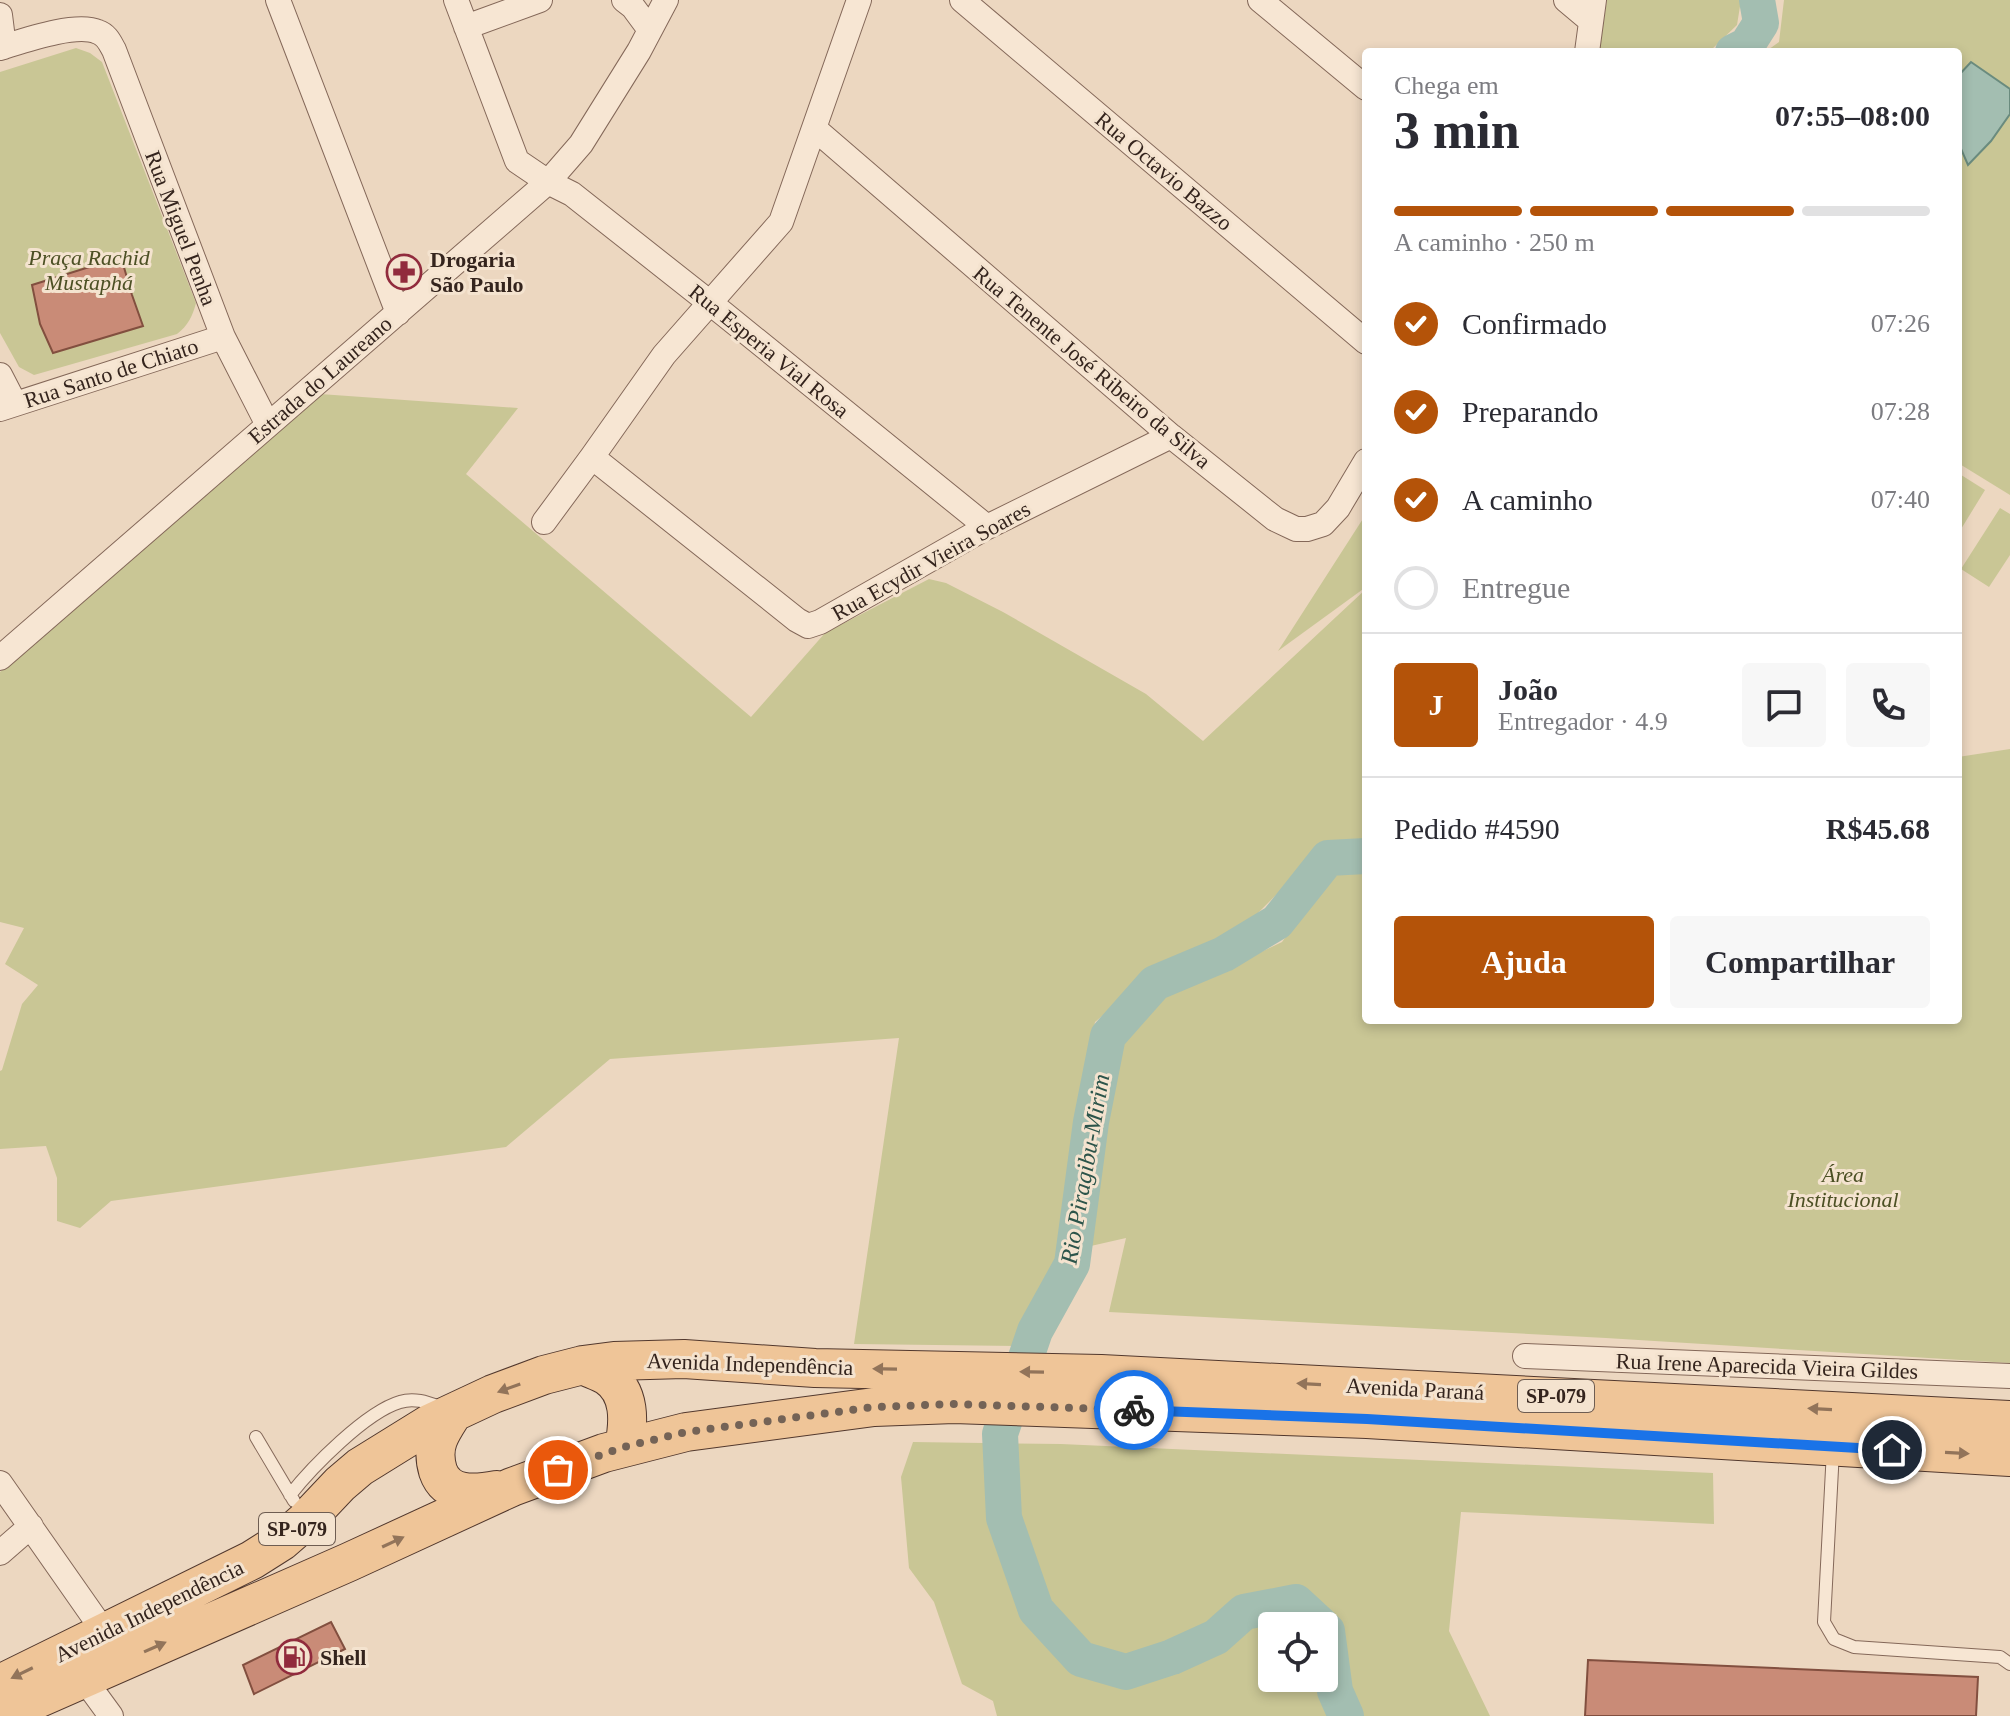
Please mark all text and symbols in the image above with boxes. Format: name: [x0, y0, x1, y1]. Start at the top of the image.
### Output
text: Chega em: [1394, 71, 1499, 100]
text: 07:55–08:00: [1775, 99, 1930, 132]
text: 3 min: [1394, 102, 1520, 159]
street label: Rua Octavio Bazzo: [1090, 106, 1238, 236]
street label: Rua Miguel Penha: [140, 147, 222, 309]
text: A caminho · 250 m: [1394, 228, 1595, 257]
park label: Praça Rachid Mustaphá: [27, 245, 151, 295]
place label: Drogaria São Paulo: [430, 247, 524, 297]
pharmacy icon: Drogaria São Paulo: [385, 253, 423, 291]
street label: Rua Tenente José Ribeiro da Silva: [968, 260, 1216, 474]
street label: Rua Esperia Vial Rosa: [684, 279, 854, 423]
icon: check: [1394, 302, 1438, 346]
text: Confirmado: [1462, 307, 1607, 340]
text: 07:26: [1871, 309, 1930, 338]
street label: Estrada do Laureano: [243, 311, 397, 449]
street label: Rua Santo de Chiato: [21, 333, 201, 413]
icon: check: [1394, 390, 1438, 434]
text: Preparando: [1462, 395, 1599, 428]
text: 07:28: [1871, 397, 1930, 426]
icon: check: [1394, 478, 1438, 522]
text: A caminho: [1462, 483, 1593, 516]
text: 07:40: [1871, 485, 1930, 514]
street label: Rua Ecydir Vieira Soares: [828, 496, 1034, 626]
text: Entregue: [1462, 571, 1570, 604]
button: chat: [1742, 663, 1826, 747]
button: phone: [1846, 663, 1930, 747]
text: João: [1498, 673, 1558, 706]
text: J: [1429, 688, 1444, 721]
text: Entregador · 4.9: [1498, 707, 1668, 736]
text: Pedido #4590: [1394, 812, 1560, 845]
text: R$45.68: [1826, 812, 1930, 845]
button: Ajuda: [1394, 916, 1654, 1008]
button: Compartilhar: [1670, 916, 1930, 1008]
water label: Rio Piragibu-Mirim: [1055, 1072, 1115, 1267]
park label: Área Institucional: [1786, 1162, 1899, 1212]
street label: Avenida Independência: [646, 1348, 854, 1380]
street label: Rua Irene Aparecida Vieira Gildes: [1615, 1348, 1919, 1384]
one-way arrow: [872, 1363, 897, 1376]
one-way arrow: [1019, 1366, 1044, 1378]
courier: [1094, 1370, 1174, 1450]
street label: Avenida Paraná: [1345, 1373, 1485, 1405]
one-way arrow: [1296, 1377, 1321, 1390]
road number: SP-079: [1518, 1380, 1594, 1412]
one-way arrow: [497, 1382, 521, 1395]
icon: bike: [1112, 1388, 1156, 1432]
one-way arrow: [1807, 1402, 1832, 1415]
pin: [1858, 1416, 1926, 1484]
icon: home: [1870, 1428, 1914, 1472]
pin: [524, 1436, 592, 1504]
one-way arrow: [1945, 1447, 1970, 1460]
icon: bag: [536, 1448, 580, 1492]
road number: SP-079: [259, 1513, 335, 1545]
one-way arrow: [381, 1535, 405, 1548]
street label: Avenida Independência: [51, 1554, 248, 1668]
map controls: [1258, 1612, 1338, 1692]
button: locate: [1258, 1612, 1338, 1692]
fuel station icon: Shell: [275, 1638, 313, 1676]
one-way arrow: [143, 1640, 167, 1654]
place label: Shell: [320, 1645, 366, 1670]
one-way arrow: [11, 1666, 34, 1679]

